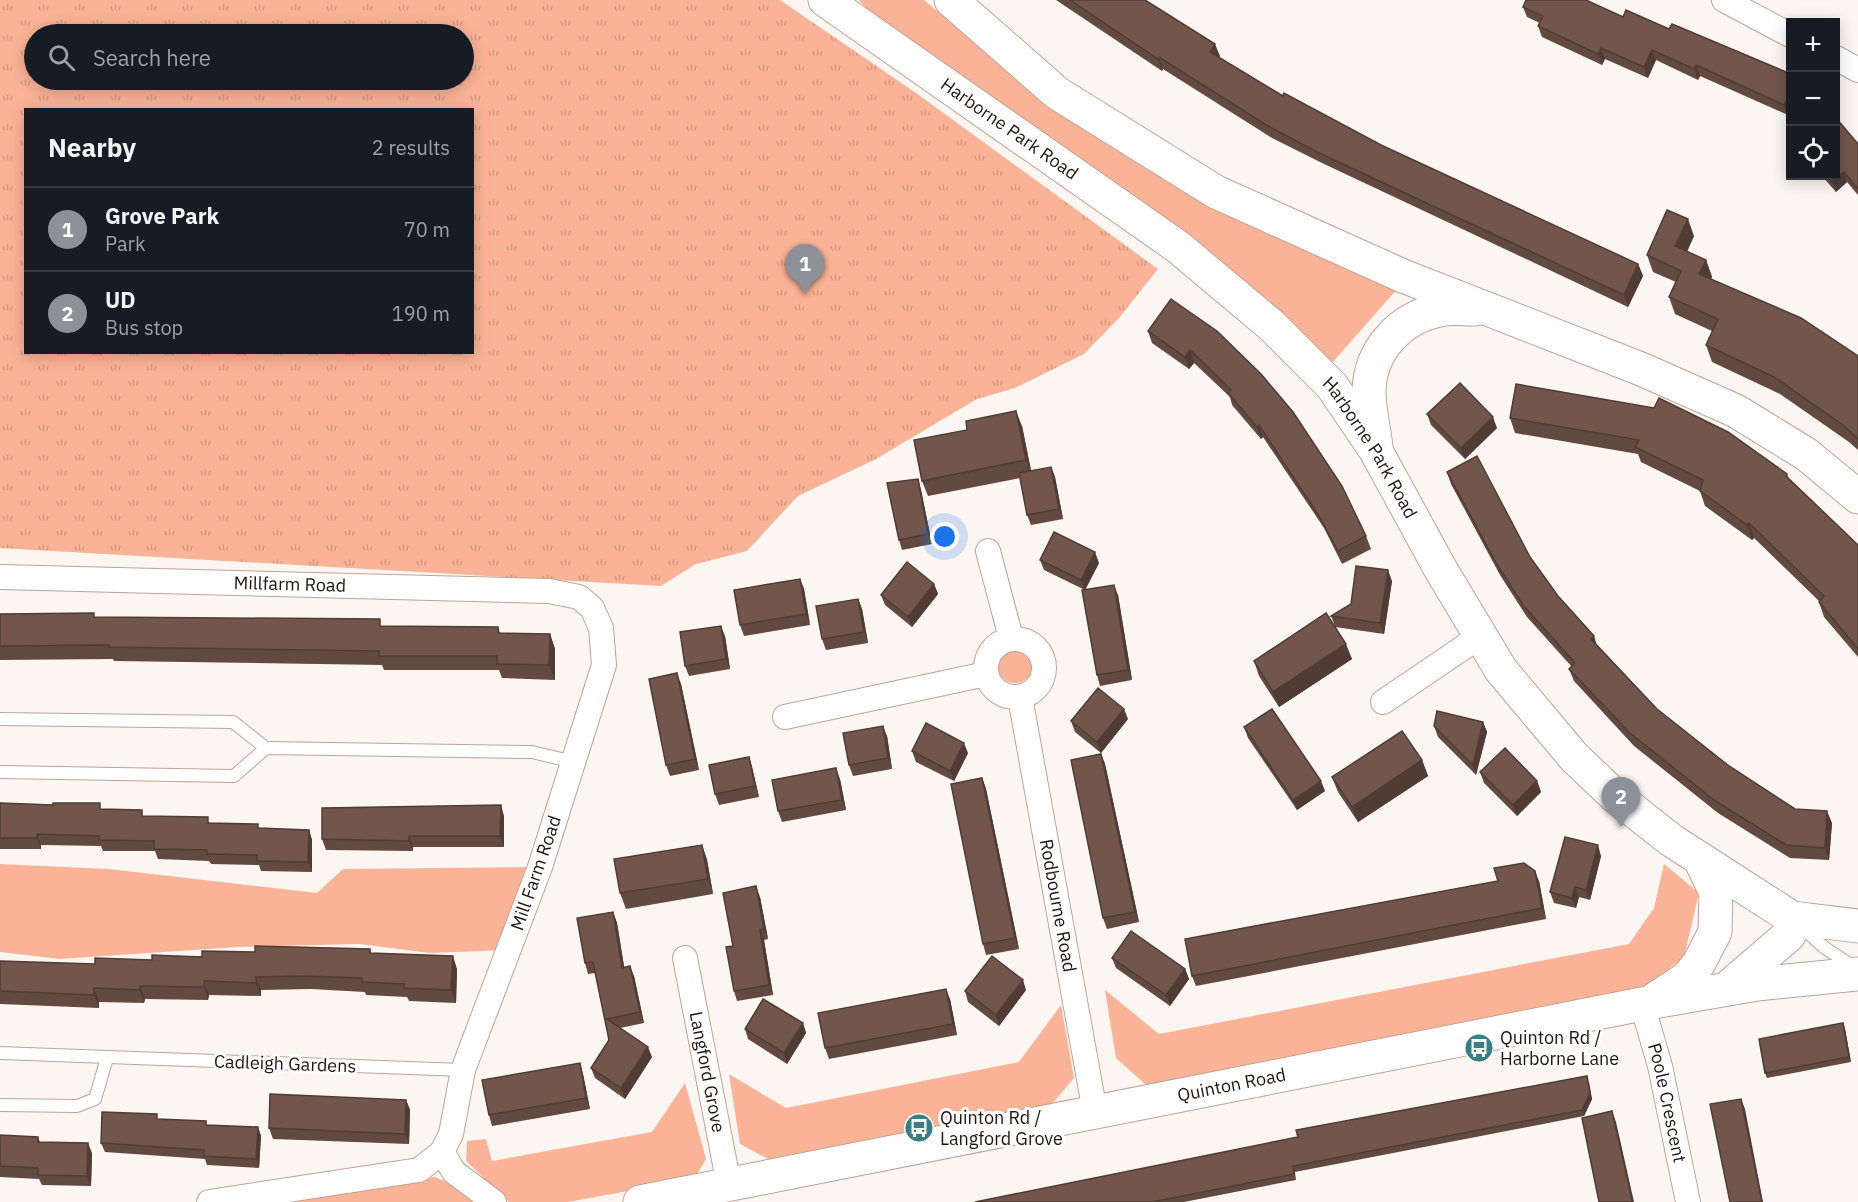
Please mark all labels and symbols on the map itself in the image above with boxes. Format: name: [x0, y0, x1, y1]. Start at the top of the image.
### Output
street label: Harborne Park Road: [936, 73, 1083, 185]
pin: 1: [786, 244, 824, 294]
street label: Harborne Park Road: [1318, 371, 1423, 522]
your location: [930, 522, 959, 551]
street label: Millfarm Road: [233, 571, 346, 597]
pin: 2: [1602, 778, 1640, 827]
street label: Mill Farm Road: [505, 812, 566, 933]
street label: Rodbourne Road: [1035, 837, 1082, 974]
street label: Langford Grove: [685, 1009, 731, 1134]
place label: Quinton Rd / Harborne Lane: [1500, 1026, 1619, 1070]
bus stop icon: Quinton Rd / Harborne Lane: [1463, 1032, 1495, 1064]
street label: Poole Crescent: [1643, 1040, 1692, 1164]
street label: Cadleigh Gardens: [213, 1050, 357, 1077]
street label: Quinton Road: [1175, 1063, 1288, 1107]
place label: Quinton Rd / Langford Grove: [940, 1106, 1063, 1150]
bus stop icon: Quinton Rd / Langford Grove: [903, 1112, 935, 1144]

